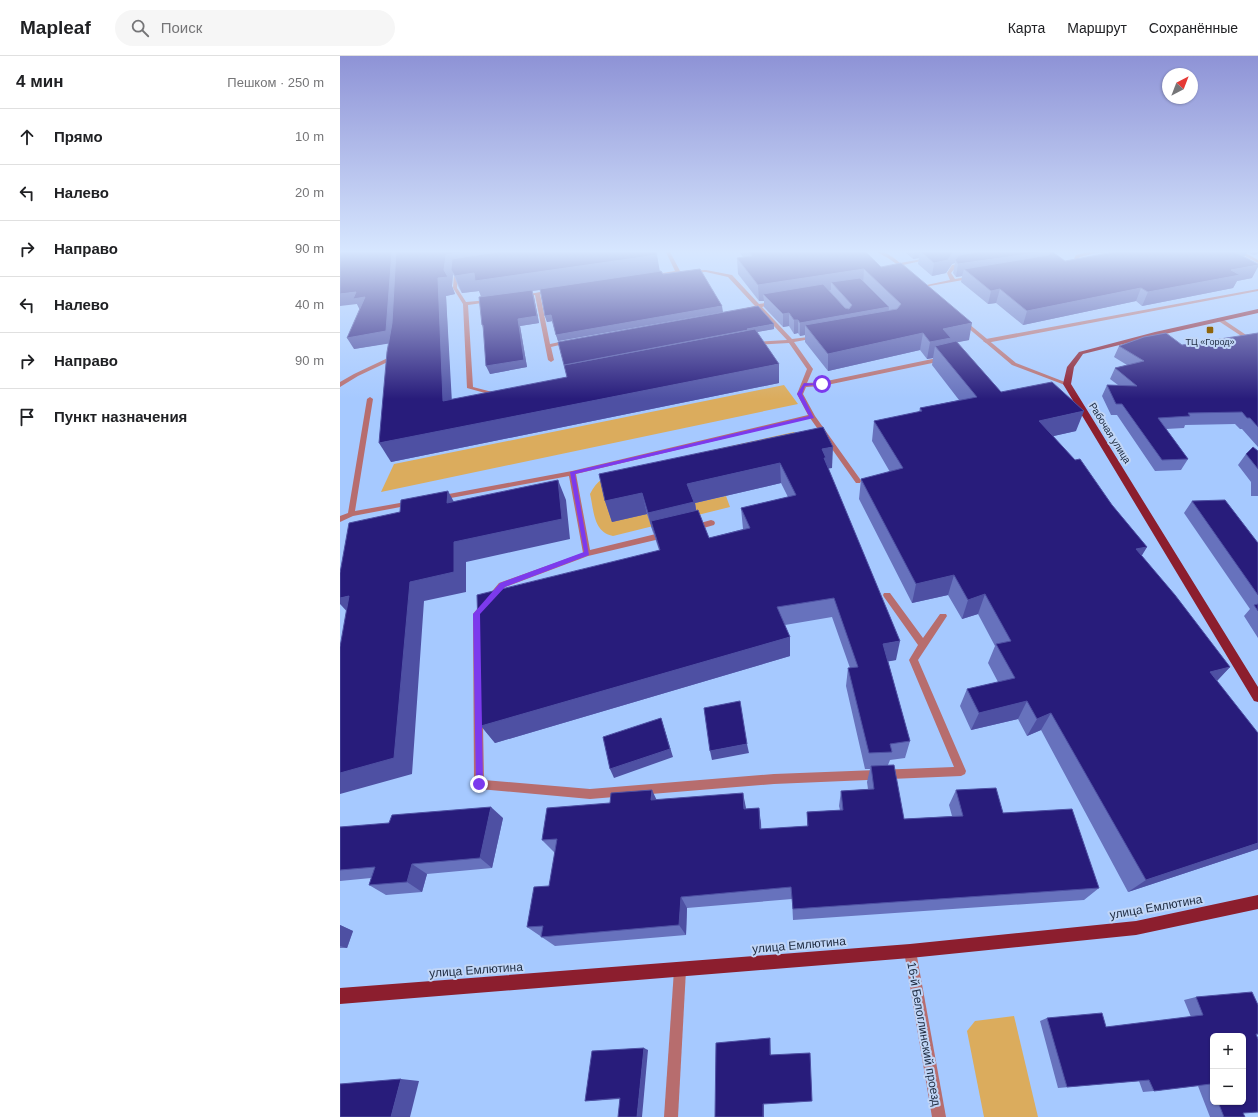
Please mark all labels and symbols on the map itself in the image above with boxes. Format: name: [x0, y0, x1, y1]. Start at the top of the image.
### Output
north arrow: [1162, 68, 1198, 104]
marker: ТЦ «Город»: [1205, 325, 1215, 335]
place label: ТЦ «Город»: [1185, 337, 1235, 347]
route start: [813, 375, 831, 393]
street label: Рабочая улица: [1087, 401, 1133, 466]
route end: [470, 775, 488, 793]
street label: улица Емлютина: [1109, 892, 1204, 922]
street label: улица Емлютина: [752, 934, 847, 956]
street label: улица Емлютина: [429, 960, 524, 980]
street label: 16-й Белоглинский проезд: [904, 961, 944, 1107]

